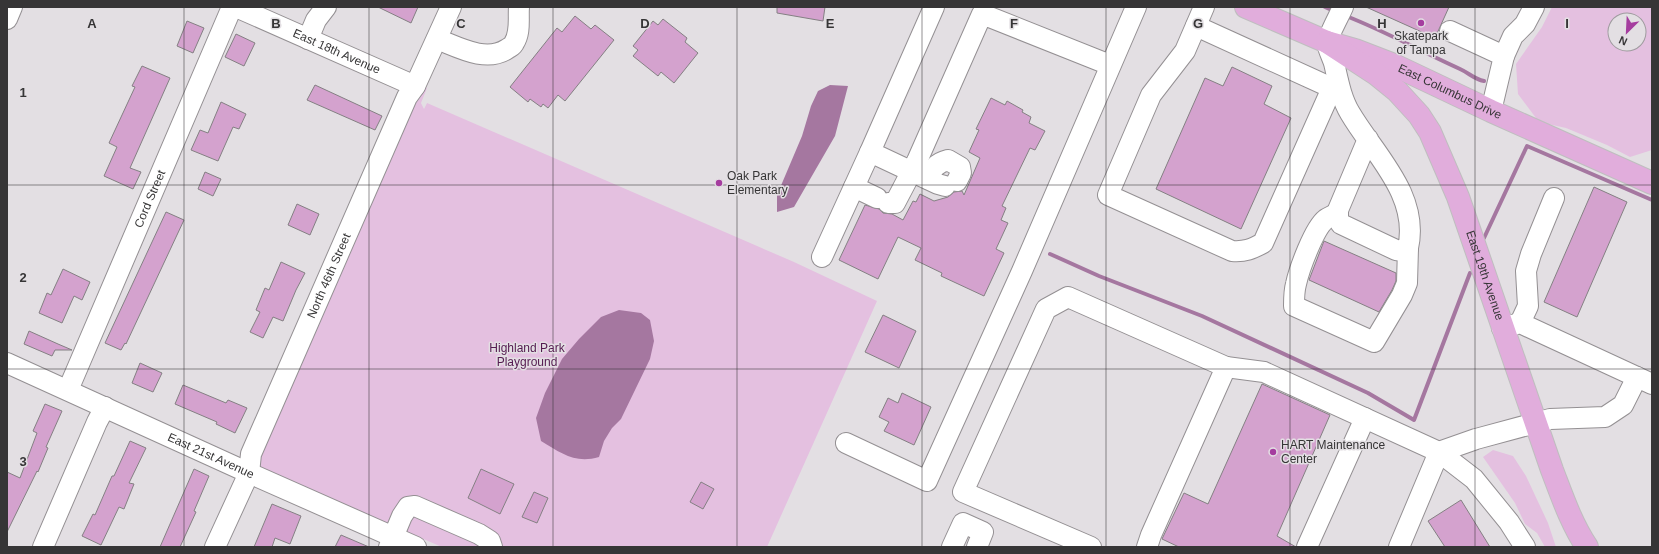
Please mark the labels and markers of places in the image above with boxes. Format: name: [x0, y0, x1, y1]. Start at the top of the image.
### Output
marker: Skatepark of Tampa: [1416, 18, 1426, 28]
place label: Skatepark of Tampa: [1394, 29, 1449, 57]
place label: Oak Park Elementary: [727, 169, 788, 197]
marker: Oak Park Elementary: [714, 178, 724, 188]
place label: HART Maintenance Center: [1281, 438, 1386, 466]
marker: HART Maintenance Center: [1268, 447, 1278, 457]

